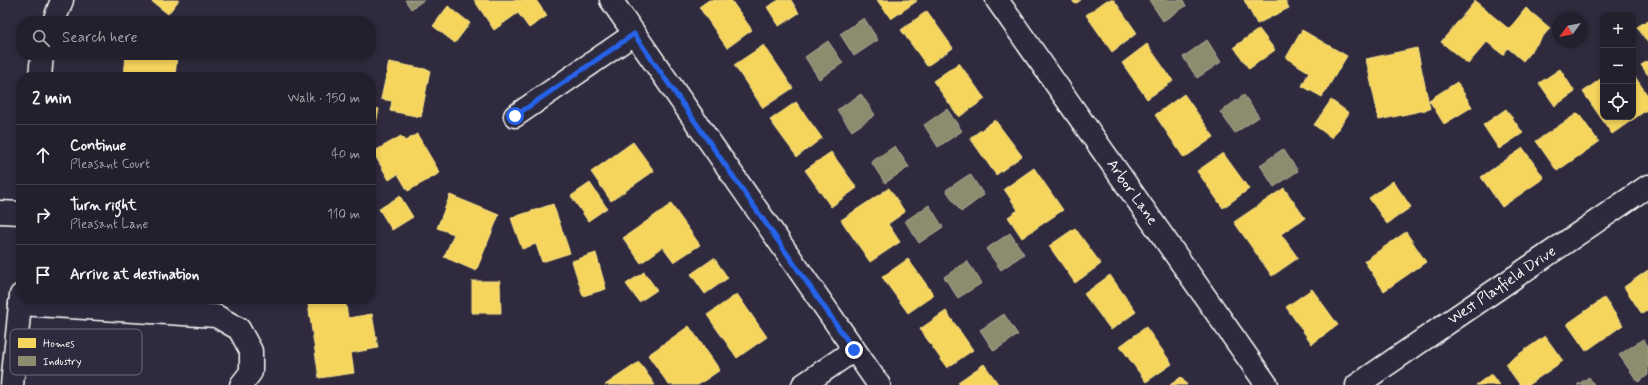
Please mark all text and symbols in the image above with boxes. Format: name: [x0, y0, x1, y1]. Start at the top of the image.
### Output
north arrow: [1552, 12, 1588, 48]
map controls: [1600, 12, 1636, 120]
button: +: [1600, 12, 1636, 48]
search box: [16, 16, 376, 60]
icon: search: [30, 27, 52, 49]
text: Search here: [62, 28, 138, 48]
button: −: [1600, 48, 1636, 84]
button: locate: [1600, 84, 1636, 120]
text: 2 min: [32, 87, 72, 109]
text: Walk · 150 m: [287, 90, 360, 107]
route start: [506, 107, 524, 125]
text: Continue: [70, 136, 126, 156]
icon: ahead: [32, 144, 54, 166]
text: 40 m: [331, 146, 360, 163]
street label: Arbor Lane: [1102, 155, 1162, 229]
text: Pleasant Court: [70, 156, 150, 173]
text: Turn right: [70, 196, 137, 216]
icon: right: [32, 204, 54, 226]
text: 110 m: [327, 206, 360, 223]
text: Pleasant Lane: [70, 216, 148, 233]
street label: West Playfield Drive: [1444, 242, 1560, 330]
icon: arrive: [32, 264, 54, 286]
text: Arrive at destination: [70, 265, 199, 285]
legend: [10, 329, 142, 375]
text: Homes: [43, 337, 75, 351]
route end: [845, 341, 863, 359]
text: Industry: [43, 355, 82, 369]

